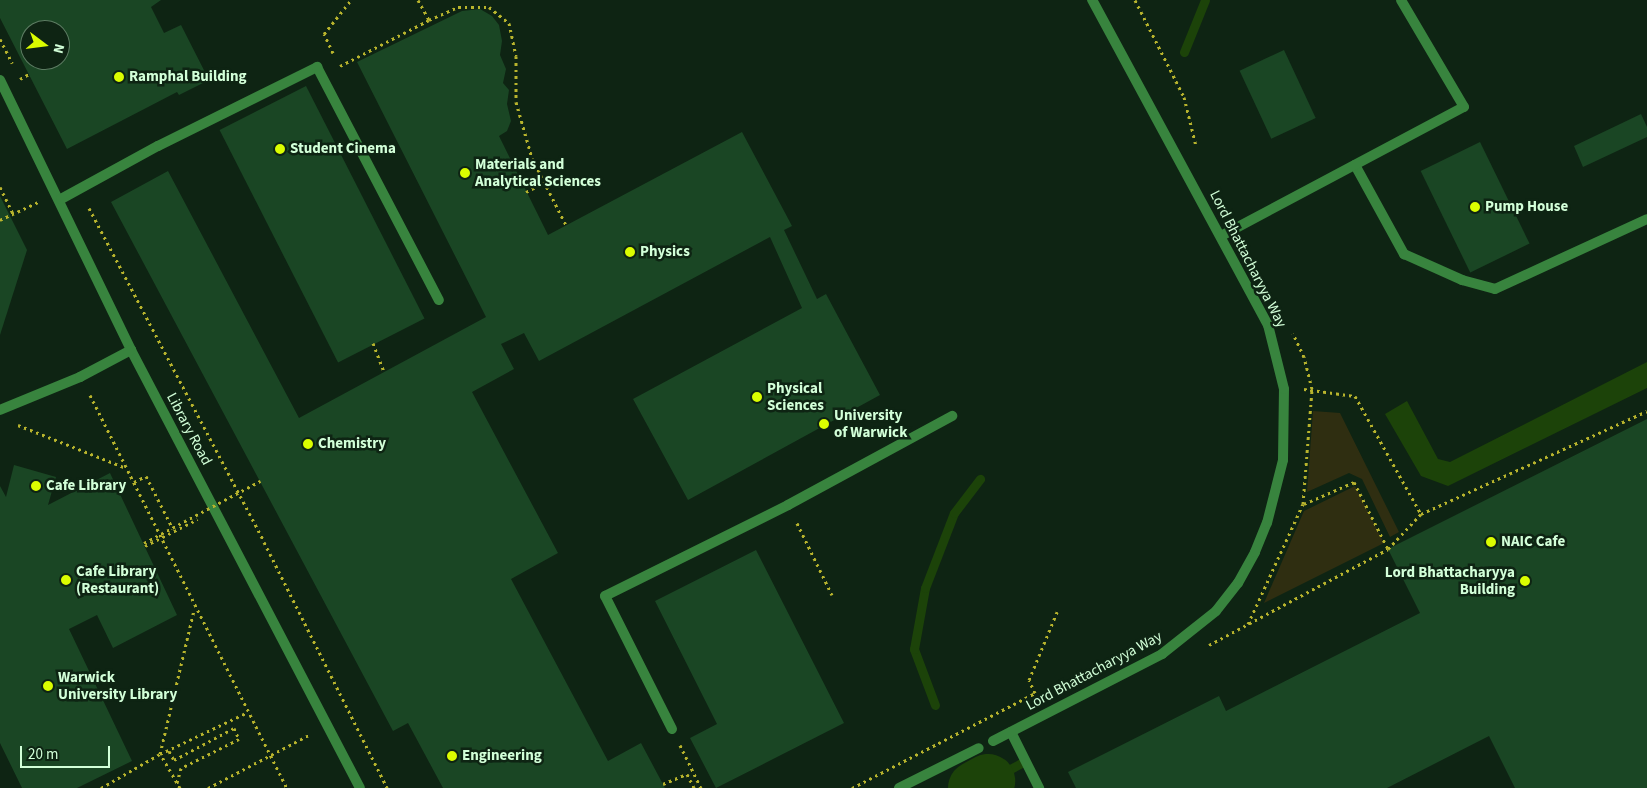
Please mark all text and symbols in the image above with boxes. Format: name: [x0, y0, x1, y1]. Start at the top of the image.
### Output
north arrow: [20, 20, 70, 70]
text: N: [48, 42, 69, 56]
place label: Ramphal Building: [129, 68, 247, 86]
marker: Ramphal Building: [113, 71, 125, 83]
place label: Student Cinema: [290, 140, 396, 158]
marker: Student Cinema: [274, 143, 286, 155]
place label: Materials and Analytical Sciences: [475, 155, 601, 190]
marker: Materials and Analytical Sciences: [459, 167, 471, 179]
street label: Lord Bhattacharyya Way: [1206, 187, 1290, 331]
place label: Pump House: [1485, 198, 1568, 216]
marker: Pump House: [1469, 201, 1481, 213]
place label: Physics: [640, 243, 690, 261]
marker: Physics: [624, 246, 636, 258]
place label: Physical Sciences: [767, 379, 824, 414]
street label: Library Road: [162, 390, 216, 468]
marker: Physical Sciences: [751, 391, 763, 403]
place label: University of Warwick: [834, 406, 907, 441]
marker: University of Warwick: [818, 418, 830, 430]
place label: Chemistry: [318, 435, 386, 453]
marker: Chemistry: [302, 438, 314, 450]
place label: Cafe Library: [46, 477, 126, 495]
marker: Cafe Library: [30, 480, 42, 492]
place label: NAIC Cafe: [1501, 533, 1565, 551]
marker: NAIC Cafe: [1485, 536, 1497, 548]
place label: Cafe Library (Restaurant): [76, 562, 159, 597]
place label: Lord Bhattacharyya Building: [1385, 563, 1515, 598]
marker: Cafe Library (Restaurant): [60, 574, 72, 586]
marker: Lord Bhattacharyya Building: [1519, 575, 1531, 587]
street label: Lord Bhattacharyya Way: [1023, 627, 1165, 715]
place label: Warwick University Library: [58, 668, 177, 703]
marker: Warwick University Library: [42, 680, 54, 692]
scale bar: [22, 736, 112, 768]
text: 20 m: [28, 744, 58, 765]
place label: Engineering: [462, 747, 542, 765]
marker: Engineering: [446, 750, 458, 762]

